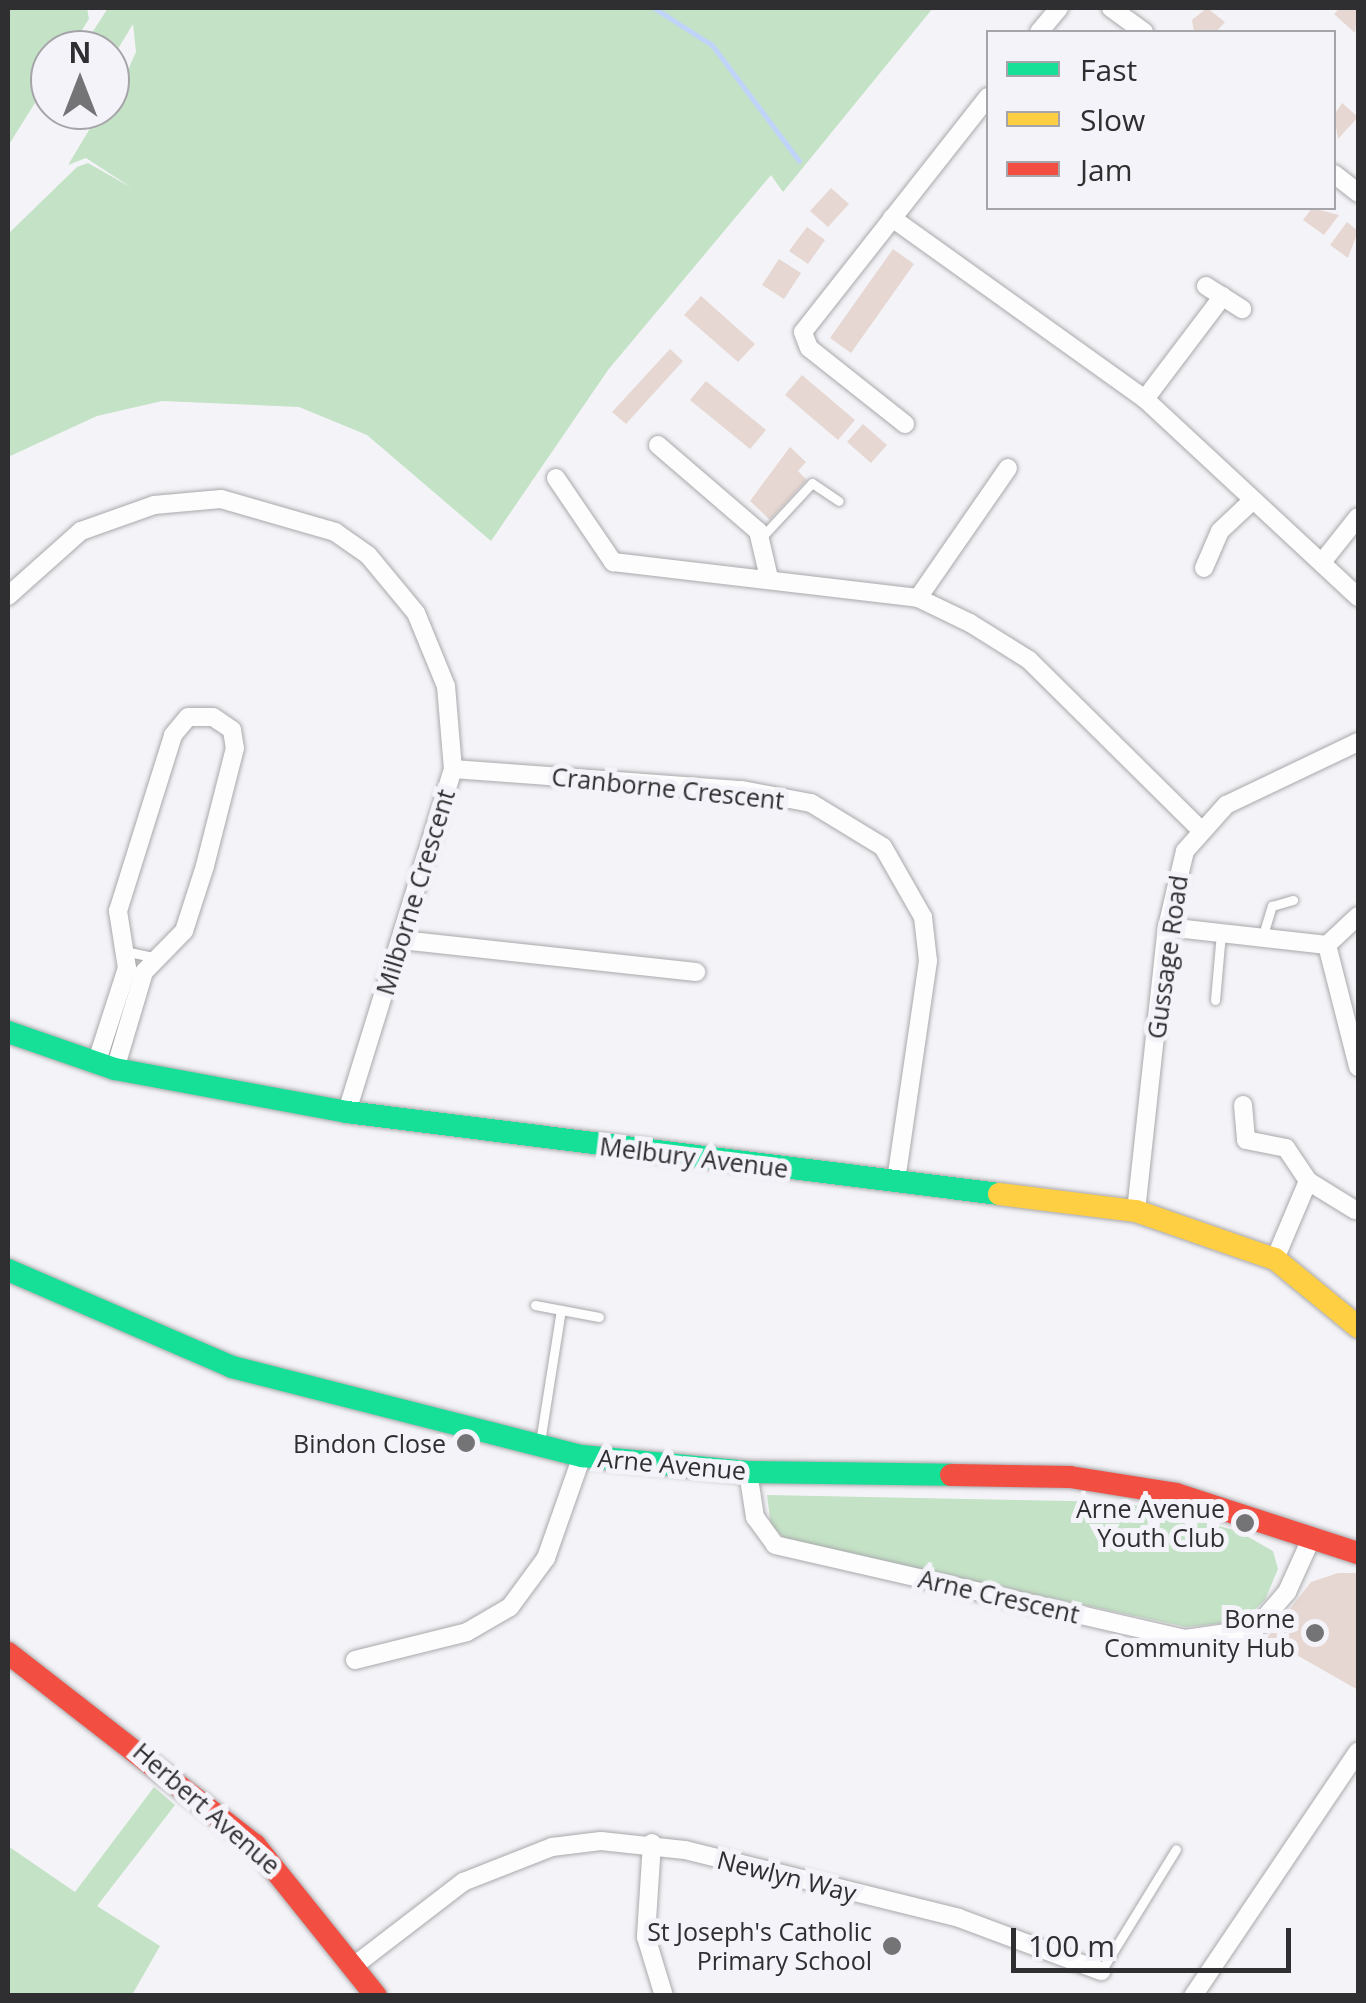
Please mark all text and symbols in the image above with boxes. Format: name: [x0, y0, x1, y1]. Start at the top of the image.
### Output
north arrow: [30, 30, 130, 130]
legend: [986, 30, 1336, 210]
text: N: [69, 33, 91, 71]
text: Fast: [1080, 49, 1137, 90]
text: Slow: [1080, 99, 1145, 140]
text: Jam: [1080, 149, 1133, 190]
street label: Cranborne Crescent: [550, 761, 786, 815]
street label: Milborne Crescent: [369, 785, 461, 999]
street label: Gussage Road: [1141, 873, 1193, 1041]
street label: Melbury Avenue: [598, 1131, 790, 1183]
place label: Bindon Close: [293, 1428, 446, 1458]
marker: Bindon Close: [455, 1432, 477, 1454]
street label: Arne Avenue: [597, 1443, 747, 1485]
place label: Arne Avenue Youth Club: [1076, 1494, 1225, 1553]
marker: Arne Avenue Youth Club: [1234, 1512, 1256, 1534]
street label: Arne Crescent: [916, 1563, 1082, 1629]
place label: Borne Community Hub: [1104, 1604, 1295, 1663]
marker: Borne Community Hub: [1304, 1622, 1326, 1644]
street label: Herbert Avenue: [127, 1736, 287, 1880]
street label: Newlyn Way: [714, 1844, 860, 1908]
scale bar: [1016, 1908, 1296, 1970]
place label: St Joseph's Catholic Primary School: [647, 1917, 872, 1976]
text: 100 m: [1028, 1925, 1115, 1966]
marker: St Joseph's Catholic Primary School: [881, 1935, 903, 1957]

